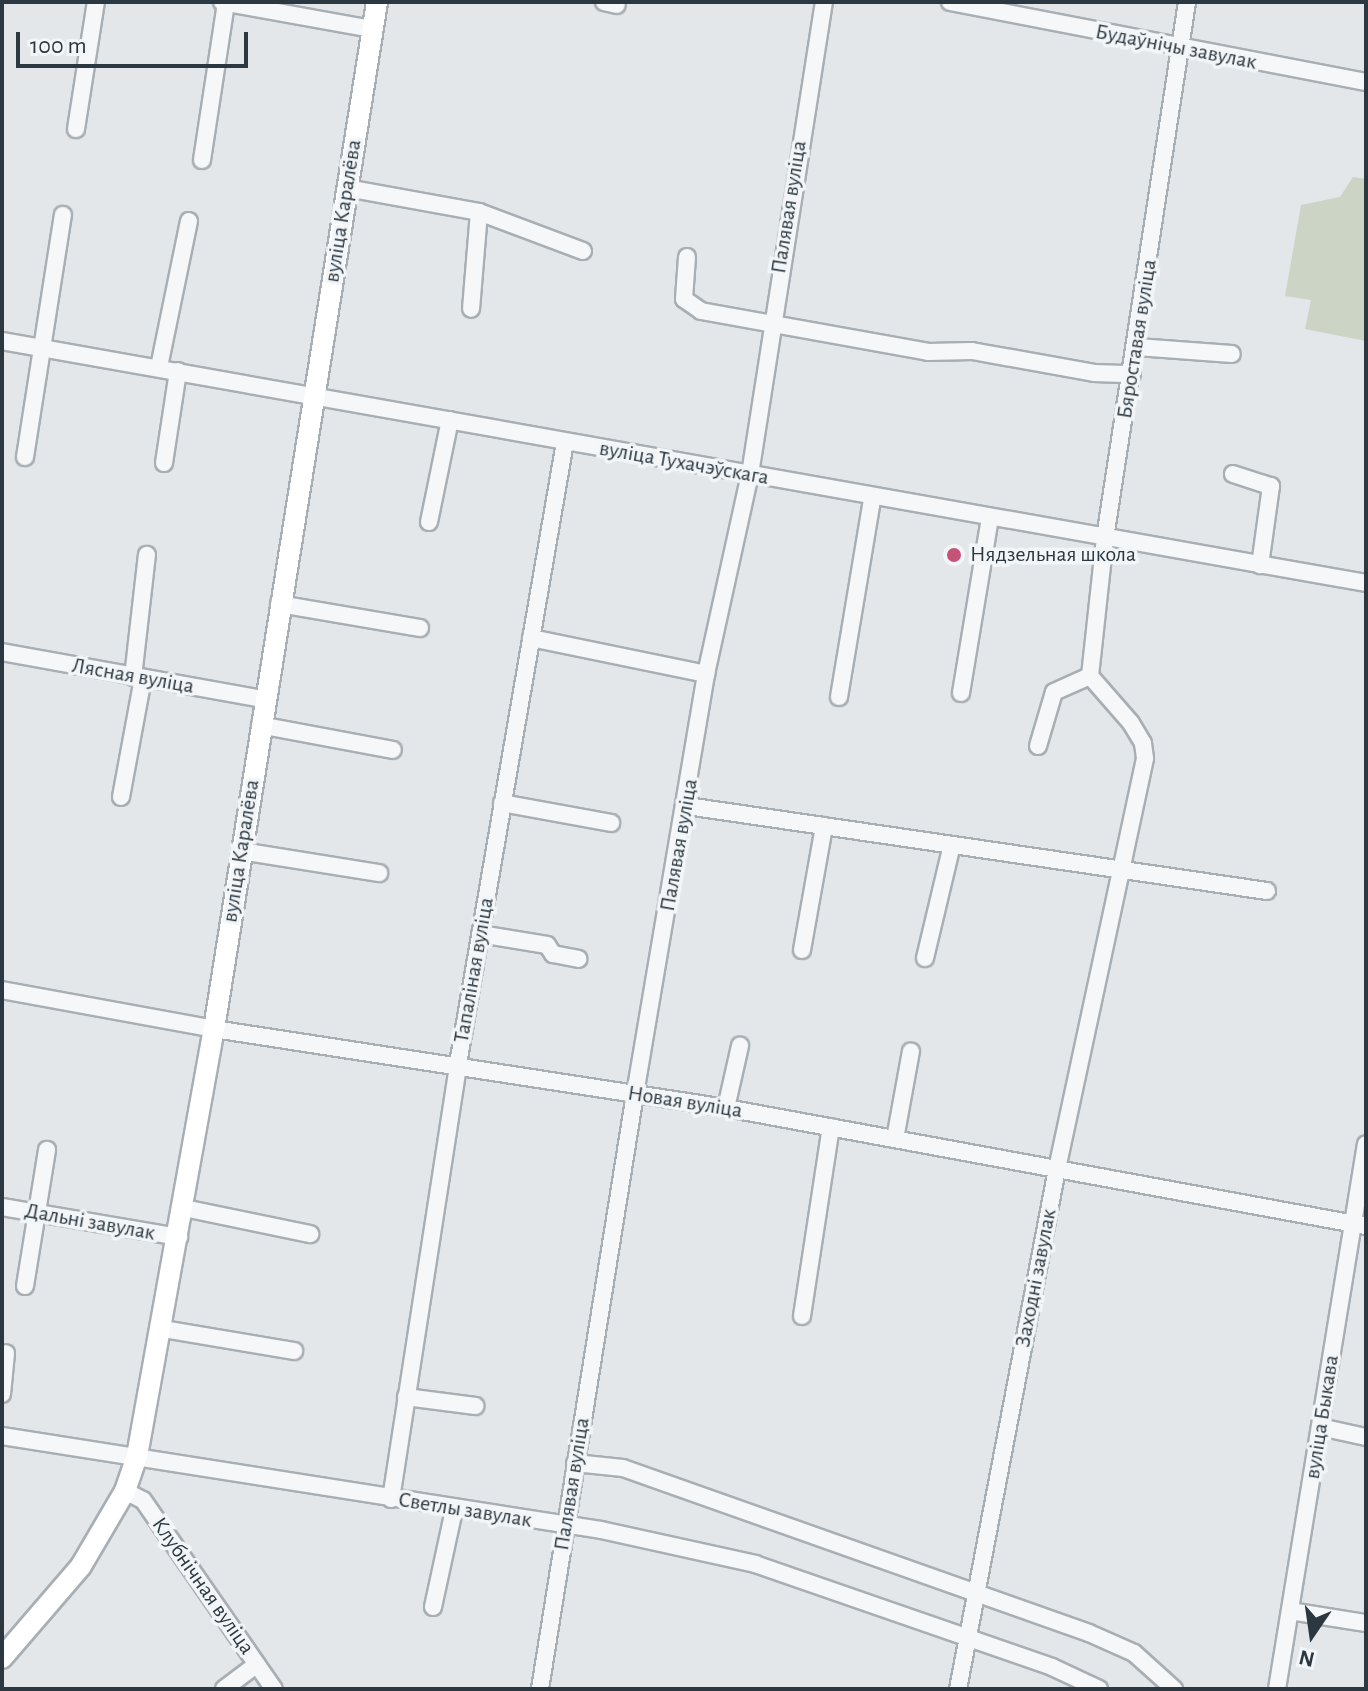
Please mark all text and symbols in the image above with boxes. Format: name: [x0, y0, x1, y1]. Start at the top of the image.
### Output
scale bar: [20, 16, 252, 66]
street label: Будаўнічы завулак: [1093, 18, 1259, 76]
text: 100 m: [30, 34, 87, 58]
street label: вуліца Каралёва: [319, 138, 367, 284]
street label: Палявая вуліца: [765, 139, 813, 275]
street label: Бяроставая вуліца: [1111, 257, 1163, 421]
street label: вуліца Тухачэўскага: [597, 435, 771, 491]
place label: Нядзельная школа: [970, 542, 1136, 568]
marker: Нядзельная школа: [945, 546, 963, 564]
street label: Лясная вуліца: [70, 652, 196, 700]
street label: Палявая вуліца: [654, 777, 704, 913]
street label: вуліца Каралёва: [217, 778, 265, 924]
street label: Тапаліная вуліца: [448, 895, 500, 1045]
street label: Новая вуліца: [626, 1080, 744, 1124]
street label: Дальні завулак: [23, 1198, 157, 1246]
street label: Заходні завулак: [1010, 1207, 1062, 1349]
street label: вуліца Быкава: [1299, 1353, 1345, 1481]
street label: Палявая вуліца: [548, 1416, 596, 1552]
street label: Светлы завулак: [396, 1486, 534, 1534]
street label: Клубнічная вуліца: [146, 1512, 260, 1660]
north arrow: [1272, 1595, 1352, 1675]
text: N: [1297, 1646, 1317, 1671]

